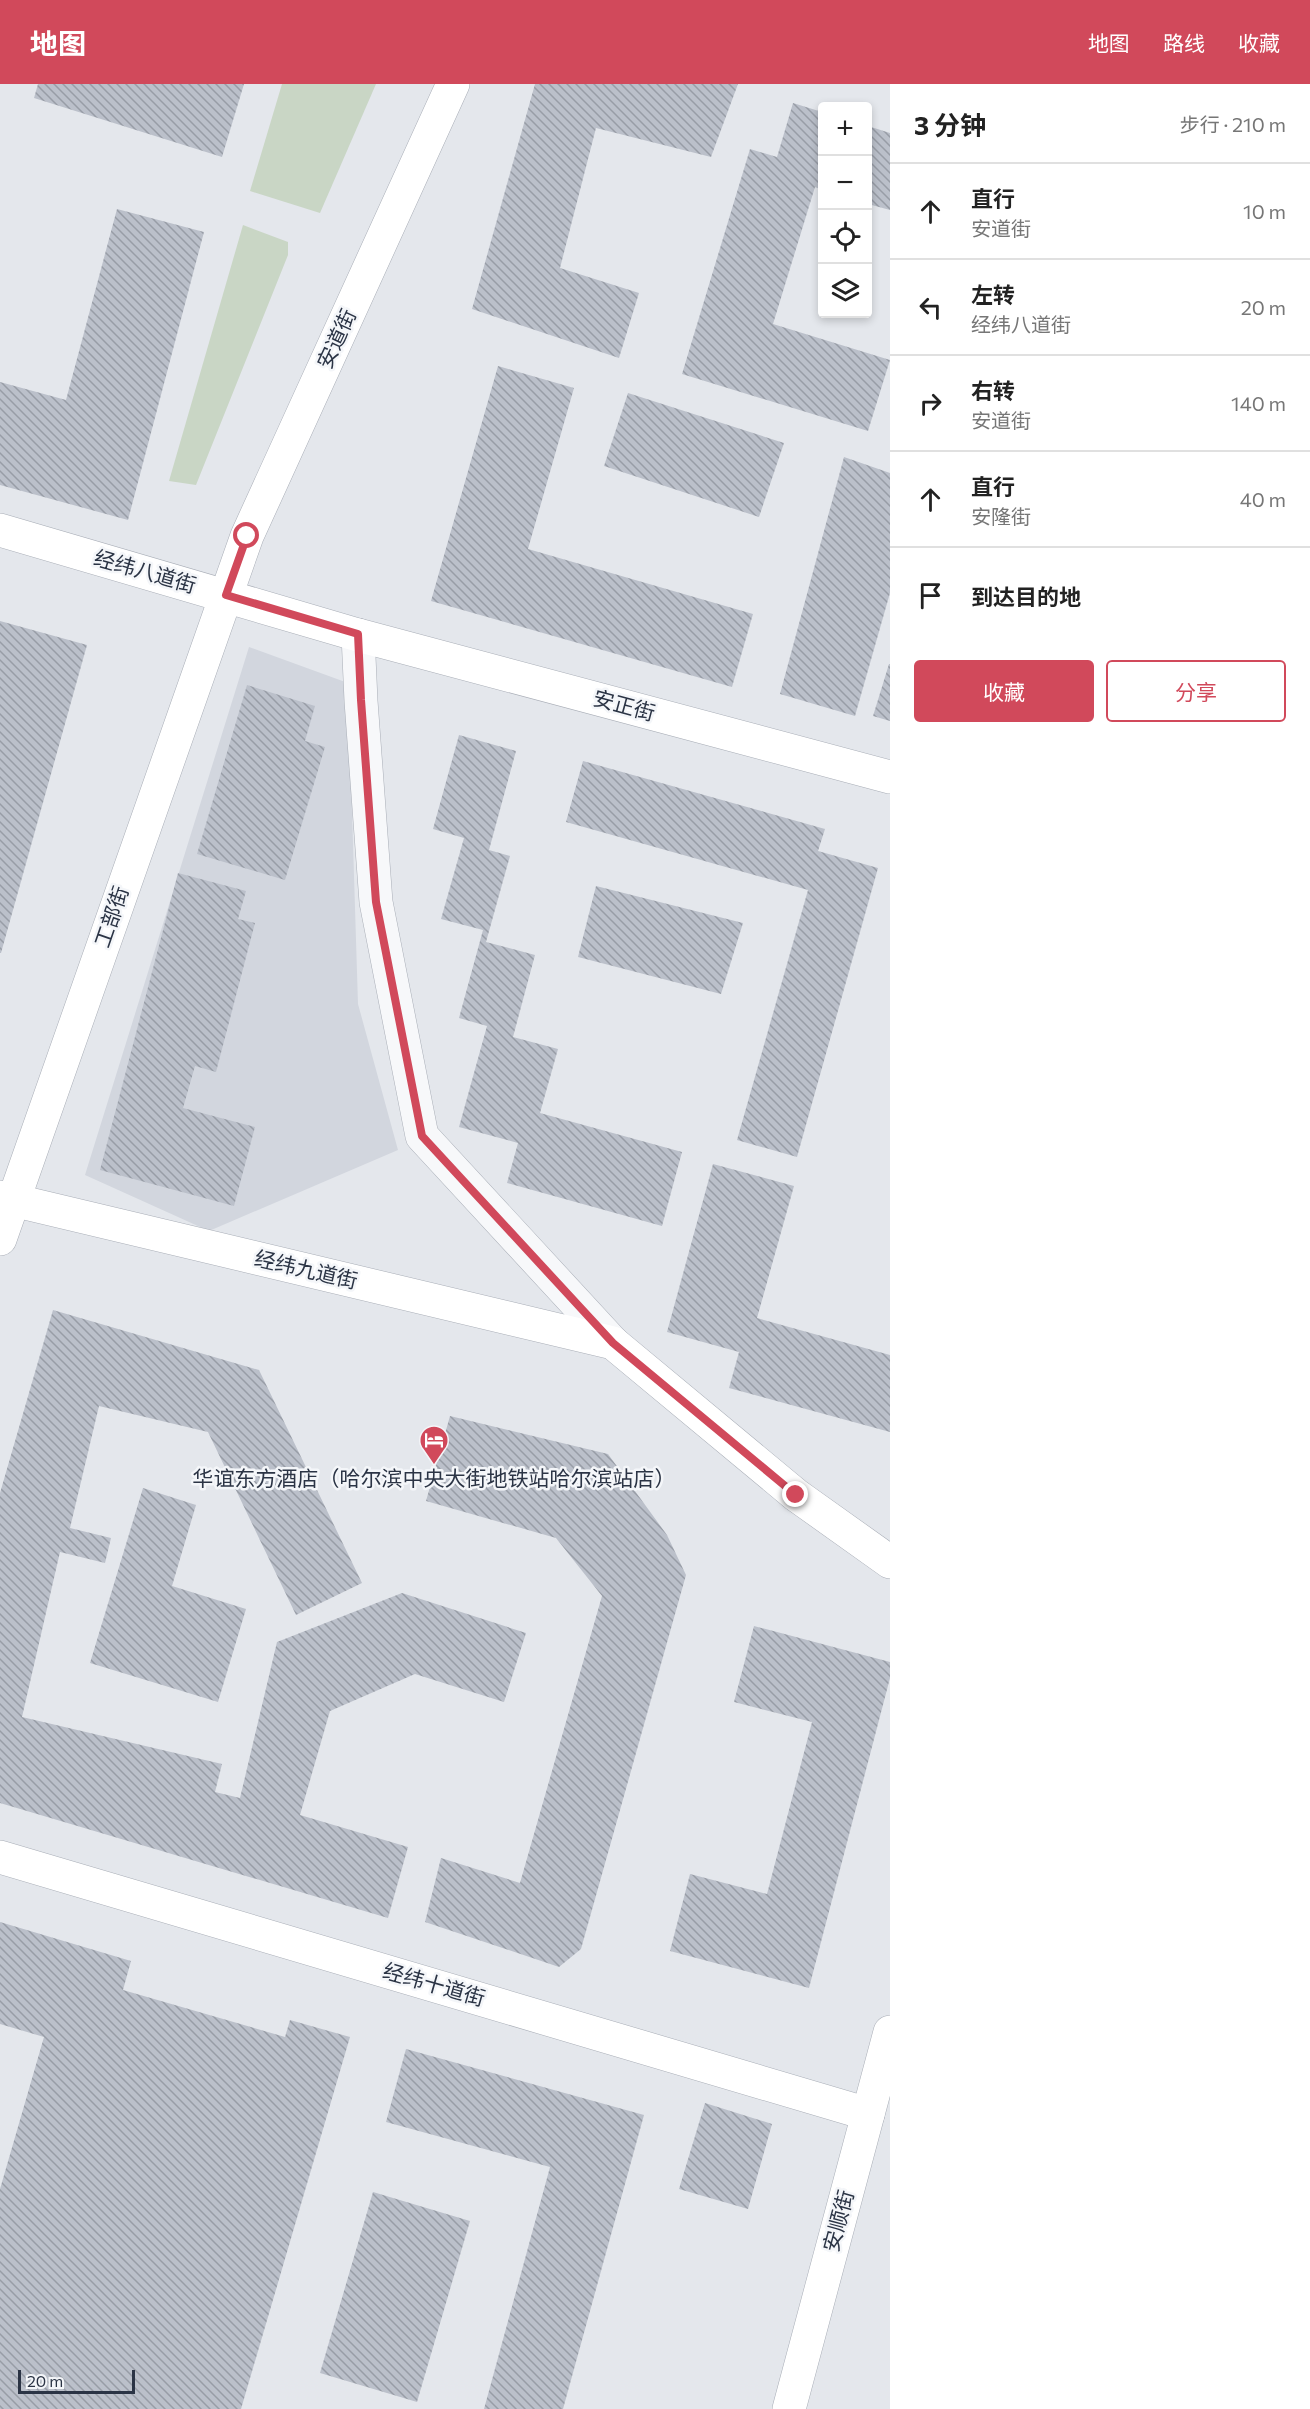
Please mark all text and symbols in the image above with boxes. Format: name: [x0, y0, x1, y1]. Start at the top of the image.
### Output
text: 地图: [30, 26, 86, 60]
text: 地图: [1088, 30, 1130, 55]
text: 路线: [1163, 30, 1205, 55]
text: 收藏: [1238, 30, 1280, 55]
map controls: [818, 102, 872, 318]
button: +: [818, 102, 872, 156]
text: 3 分钟: [914, 109, 986, 140]
text: 步行 · 210 m: [1180, 112, 1286, 136]
button: −: [818, 156, 872, 210]
text: 直行: [971, 185, 1015, 212]
icon: ahead: [914, 195, 947, 228]
text: 10 m: [1243, 199, 1286, 223]
button: locate: [818, 210, 872, 264]
text: 安道街: [971, 216, 1031, 240]
button: layers: [818, 264, 872, 318]
text: 左转: [971, 281, 1015, 308]
icon: left: [914, 291, 947, 324]
text: 20 m: [1241, 295, 1286, 319]
street label: 安道街: [311, 305, 360, 372]
text: 经纬八道街: [971, 312, 1071, 336]
text: 右转: [971, 377, 1015, 404]
icon: right: [914, 387, 947, 420]
text: 140 m: [1231, 391, 1286, 415]
text: 安道街: [971, 408, 1031, 432]
text: 直行: [971, 473, 1015, 500]
icon: ahead: [914, 483, 947, 516]
text: 40 m: [1240, 487, 1286, 511]
text: 安隆街: [971, 504, 1031, 528]
route start: [233, 522, 259, 548]
street label: 经纬八道街: [92, 544, 199, 597]
icon: arrive: [914, 579, 947, 612]
text: 到达目的地: [971, 583, 1081, 610]
button: 收藏: [914, 660, 1094, 722]
button: 分享: [1106, 660, 1286, 722]
street label: 安正街: [591, 684, 658, 725]
street label: 工部街: [89, 883, 133, 950]
street label: 经纬九道街: [252, 1245, 360, 1293]
hotel icon: 华谊东方酒店（哈尔滨中央大街地铁站哈尔滨站店）: [418, 1424, 450, 1466]
place label: 华谊东方酒店（哈尔滨中央大街地铁站哈尔滨站店）: [193, 1465, 676, 1490]
route end: [782, 1481, 808, 1507]
street label: 经纬十道街: [381, 1957, 488, 2010]
street label: 安顺街: [817, 2187, 858, 2254]
scale bar: [18, 2367, 135, 2394]
text: 20 m: [27, 2371, 63, 2390]

